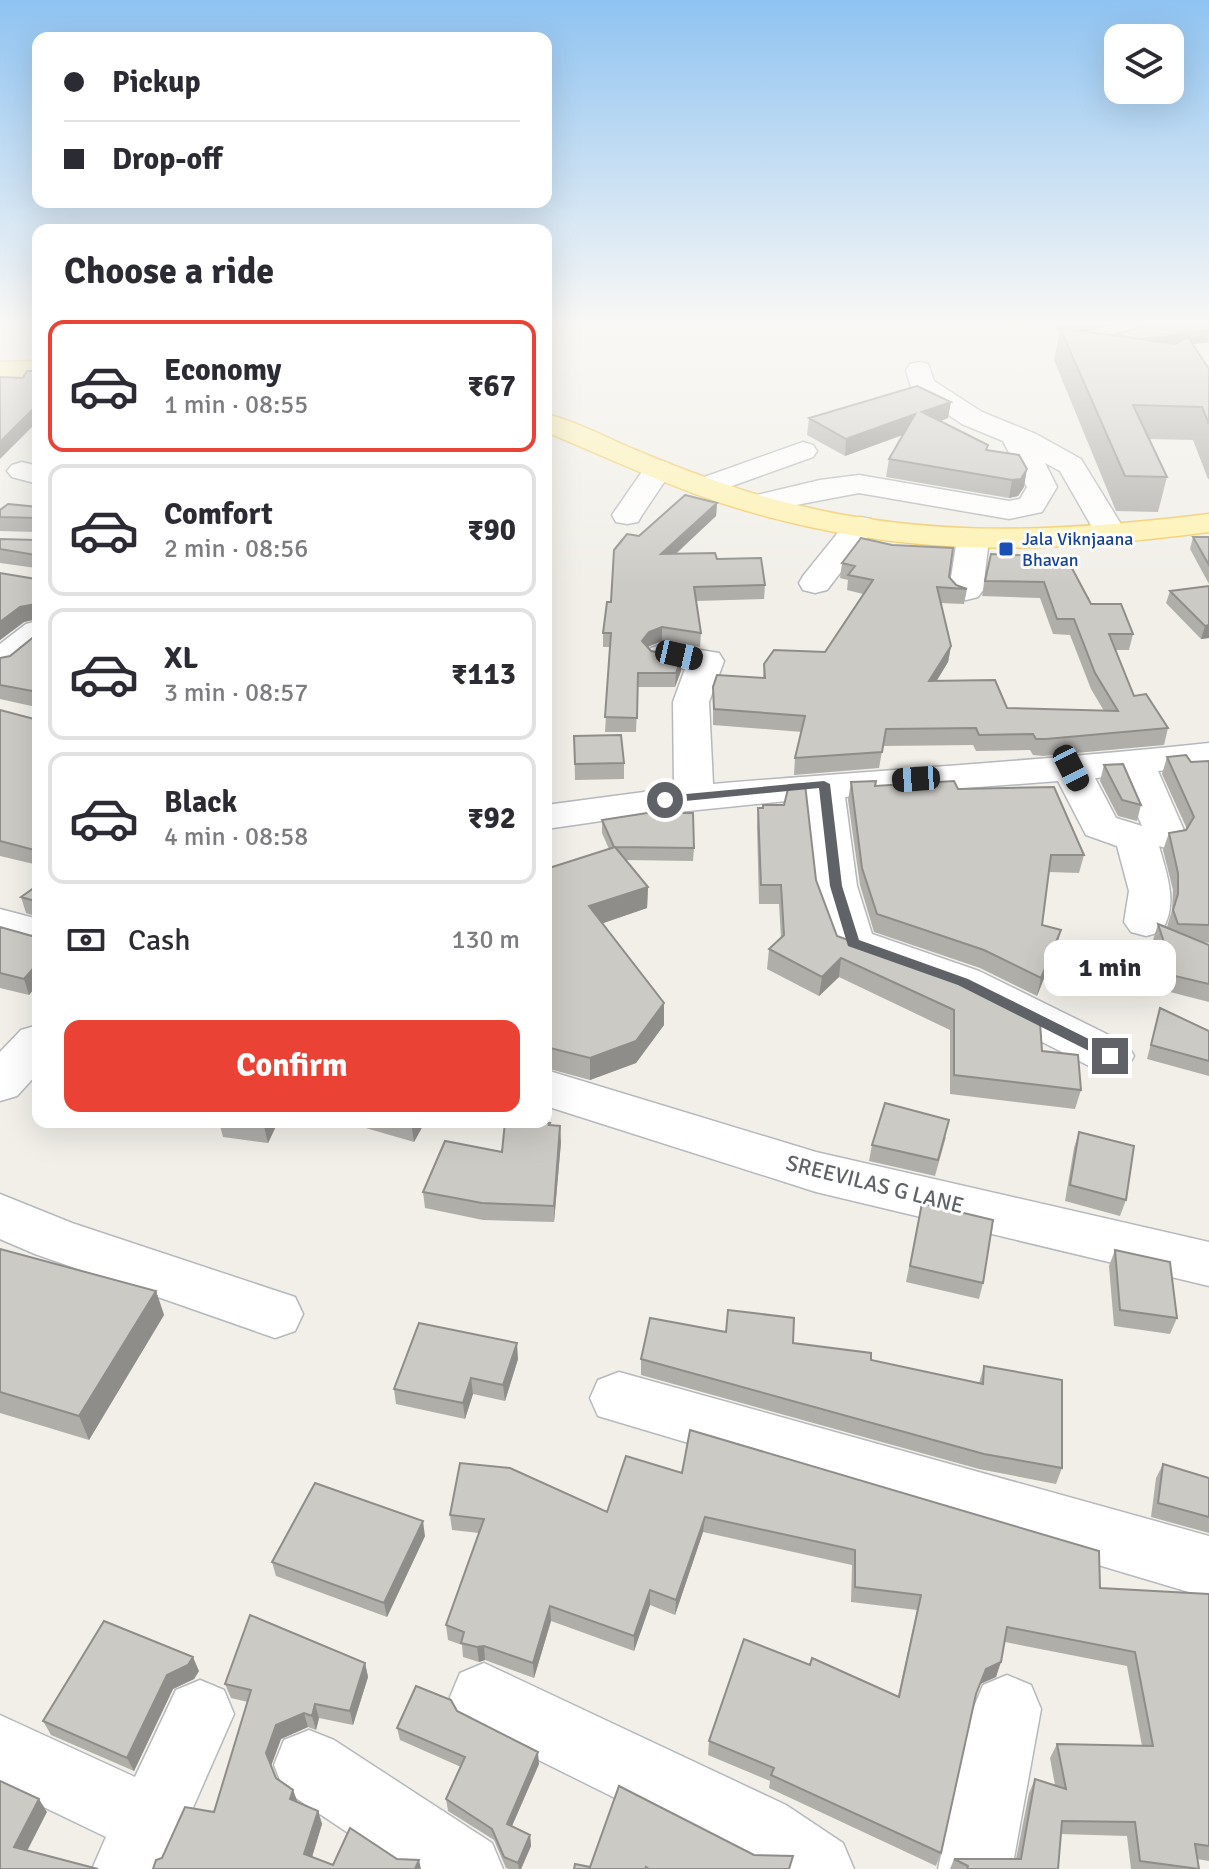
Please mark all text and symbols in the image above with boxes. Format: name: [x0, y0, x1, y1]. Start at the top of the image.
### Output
map controls: [1104, 24, 1184, 104]
button: layers: [1104, 24, 1184, 104]
text: Pickup: [112, 64, 201, 101]
text: Drop-off: [112, 141, 222, 178]
text: Choose a ride: [64, 249, 274, 294]
icon: car: [68, 350, 140, 422]
text: Economy: [164, 352, 281, 389]
text: ₹67: [467, 368, 516, 405]
text: 1 min · 08:55: [164, 389, 308, 421]
icon: car: [68, 494, 140, 566]
text: Comfort: [164, 496, 273, 533]
text: ₹90: [467, 512, 516, 549]
place label: Jala Viknjaana Bhavan: [1022, 528, 1133, 571]
text: 2 min · 08:56: [164, 533, 308, 565]
marker: Jala Viknjaana Bhavan: [997, 540, 1015, 558]
icon: car: [68, 638, 140, 710]
car: [653, 638, 705, 672]
text: XL: [164, 640, 198, 677]
text: ₹113: [451, 656, 516, 693]
text: 3 min · 08:57: [164, 677, 308, 709]
car: [1049, 741, 1093, 795]
car: [891, 765, 941, 793]
icon: car: [68, 782, 140, 854]
route start: [647, 782, 683, 818]
text: Black: [164, 784, 237, 821]
text: ₹92: [467, 800, 516, 837]
text: 4 min · 08:58: [164, 821, 308, 853]
icon: cash: [64, 918, 108, 962]
text: Cash: [128, 922, 191, 959]
text: 130 m: [451, 924, 520, 956]
callout: 1 min: [1044, 940, 1176, 996]
text: 1 min: [1079, 952, 1141, 984]
button: Confirm: [64, 1020, 520, 1112]
route end: [1092, 1038, 1128, 1074]
street label: SREEVILAS G LANE: [783, 1149, 967, 1219]

